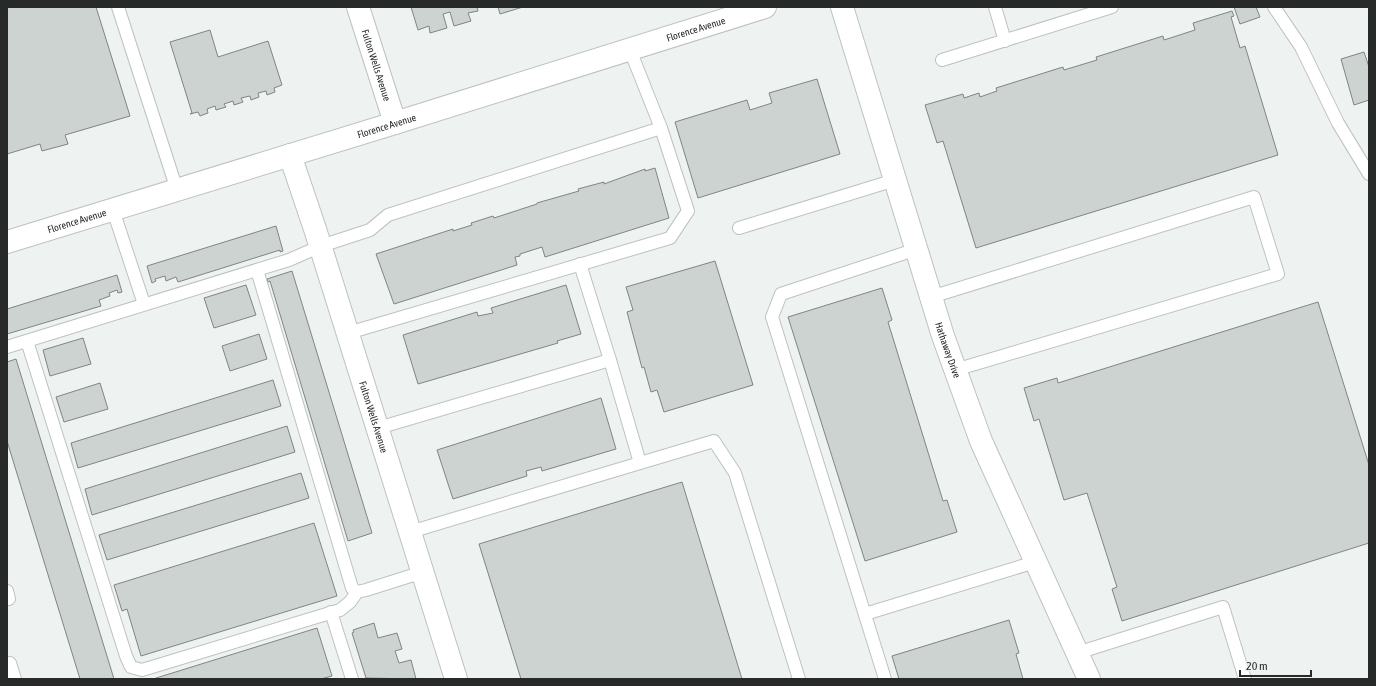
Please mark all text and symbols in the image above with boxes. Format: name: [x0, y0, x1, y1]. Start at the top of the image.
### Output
street label: Florence Avenue: [665, 14, 727, 43]
street label: Fulton Wells Avenue: [360, 28, 393, 103]
street label: Florence Avenue: [356, 111, 418, 140]
street label: Florence Avenue: [46, 206, 108, 235]
street label: Hathaway Drive: [934, 321, 963, 380]
street label: Fulton Wells Avenue: [357, 380, 390, 455]
scale bar: [1240, 652, 1311, 678]
text: 20 m: [1246, 659, 1268, 673]

